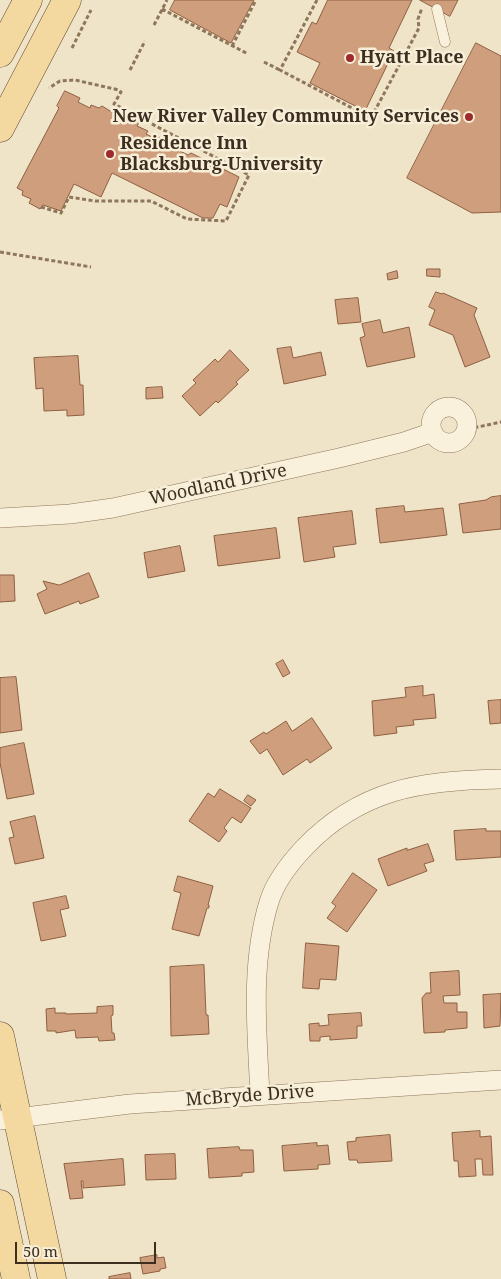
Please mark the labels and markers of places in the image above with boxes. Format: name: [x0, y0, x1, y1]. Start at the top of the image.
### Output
place label: Hyatt Place: [360, 47, 464, 69]
marker: Hyatt Place: [344, 52, 356, 64]
place label: New River Valley Community Services: [112, 106, 459, 128]
marker: New River Valley Community Services: [463, 111, 475, 123]
place label: Residence Inn Blacksburg-University: [120, 133, 323, 176]
marker: Residence Inn Blacksburg-University: [104, 148, 116, 160]

